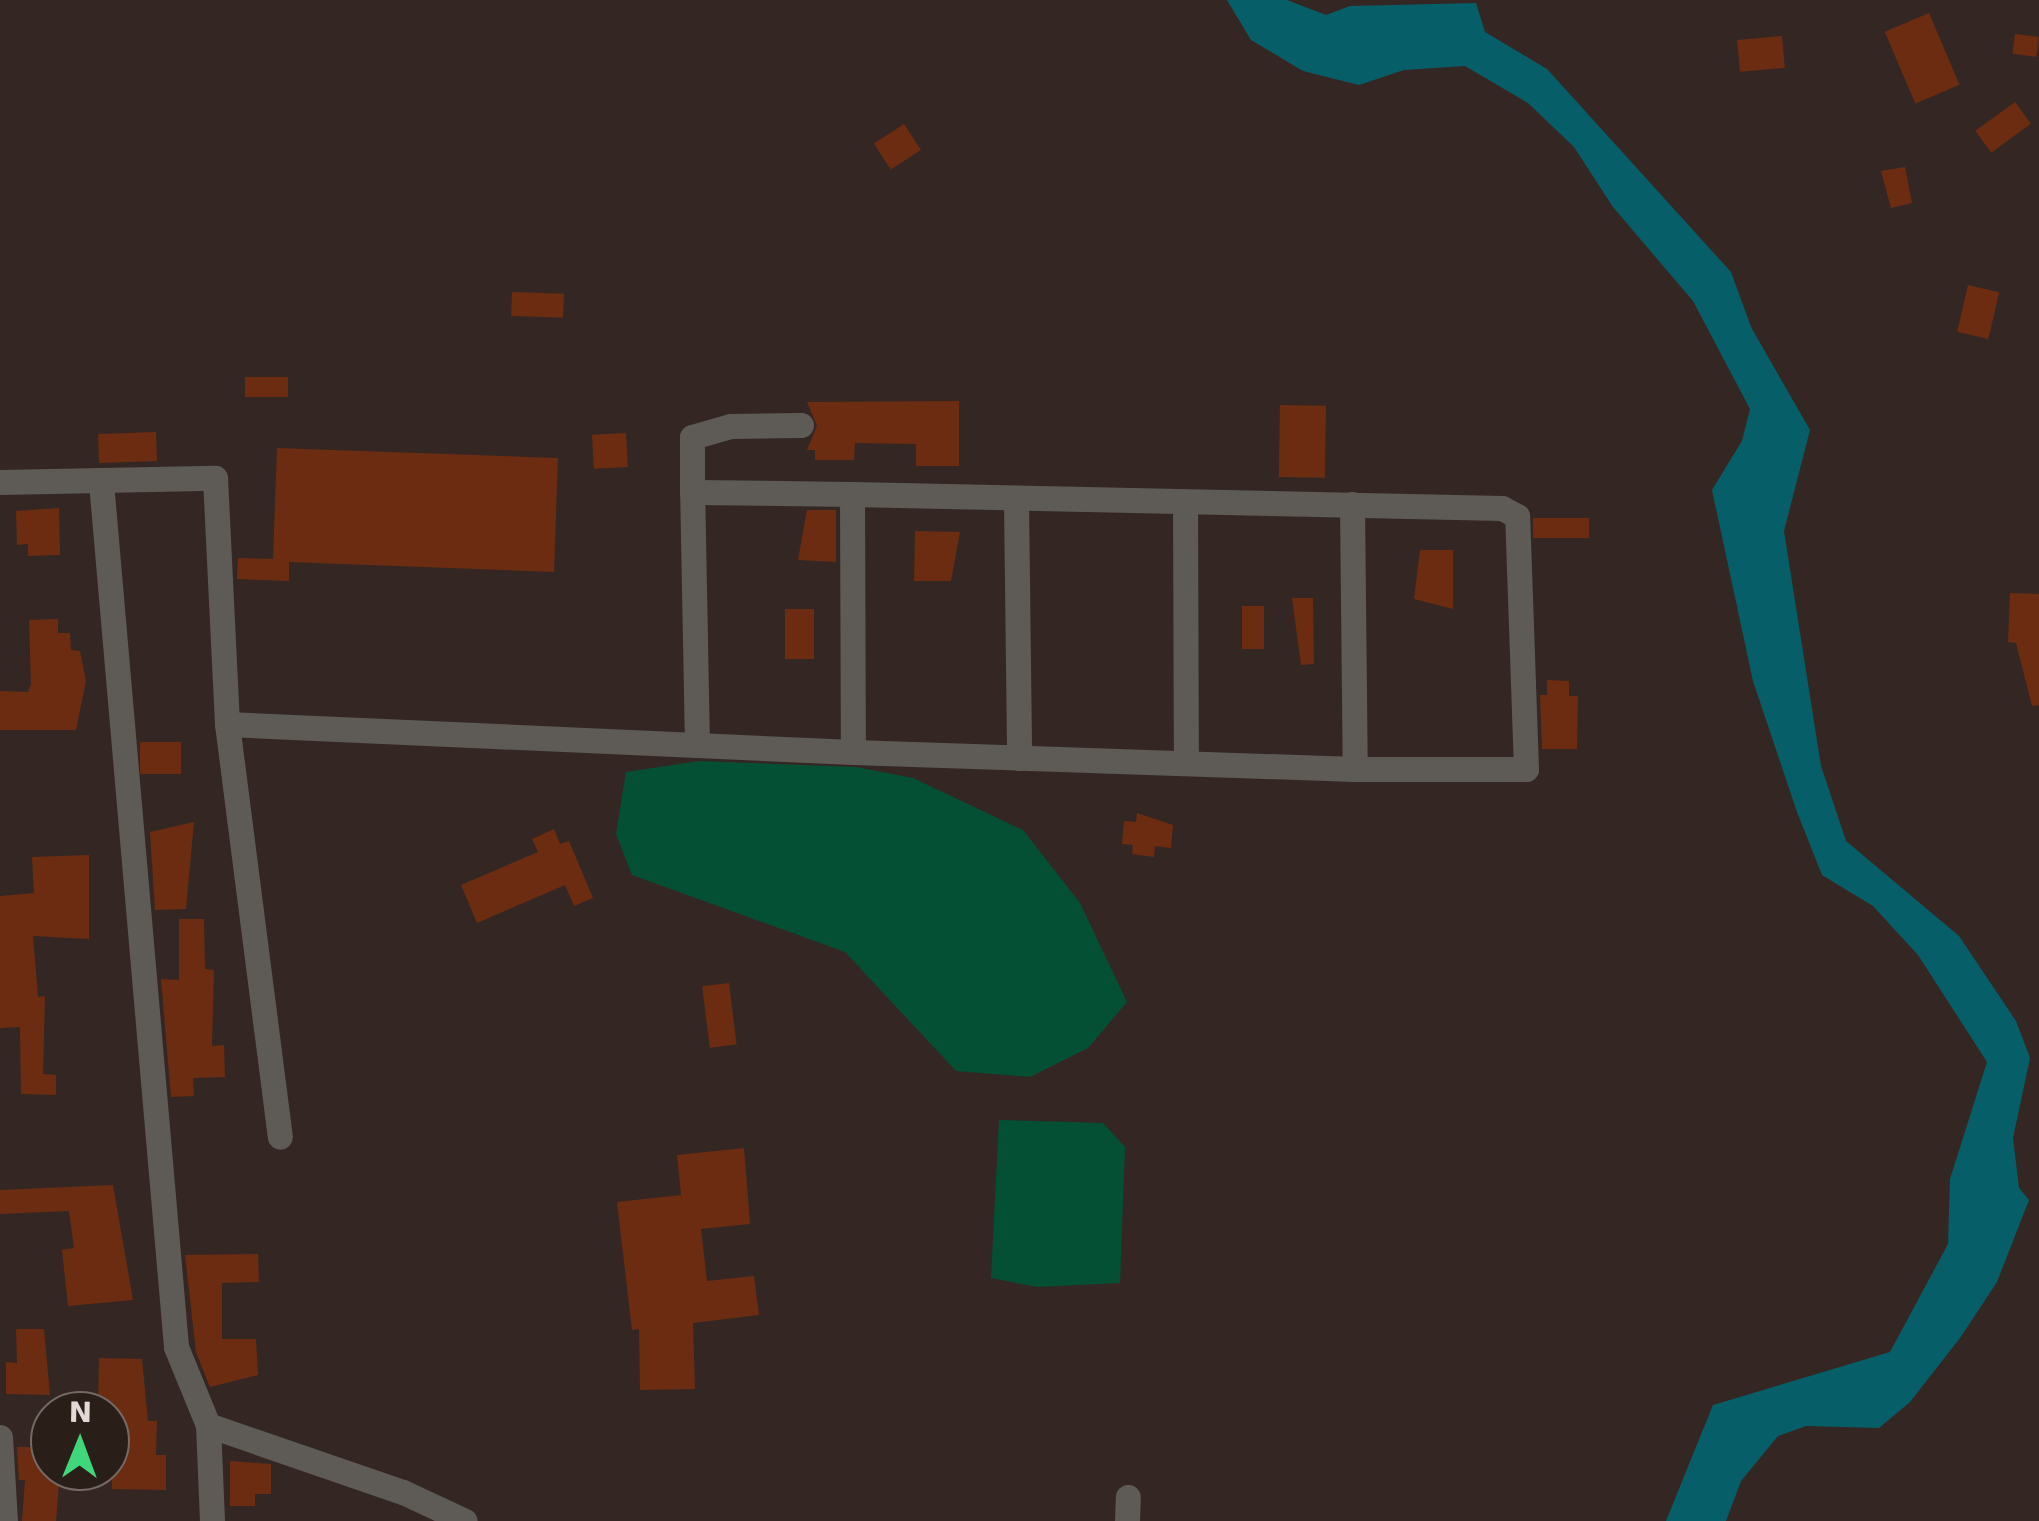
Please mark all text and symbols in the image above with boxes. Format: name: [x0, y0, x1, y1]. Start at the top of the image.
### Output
north arrow: [30, 1391, 130, 1491]
text: N: [68, 1396, 93, 1429]

